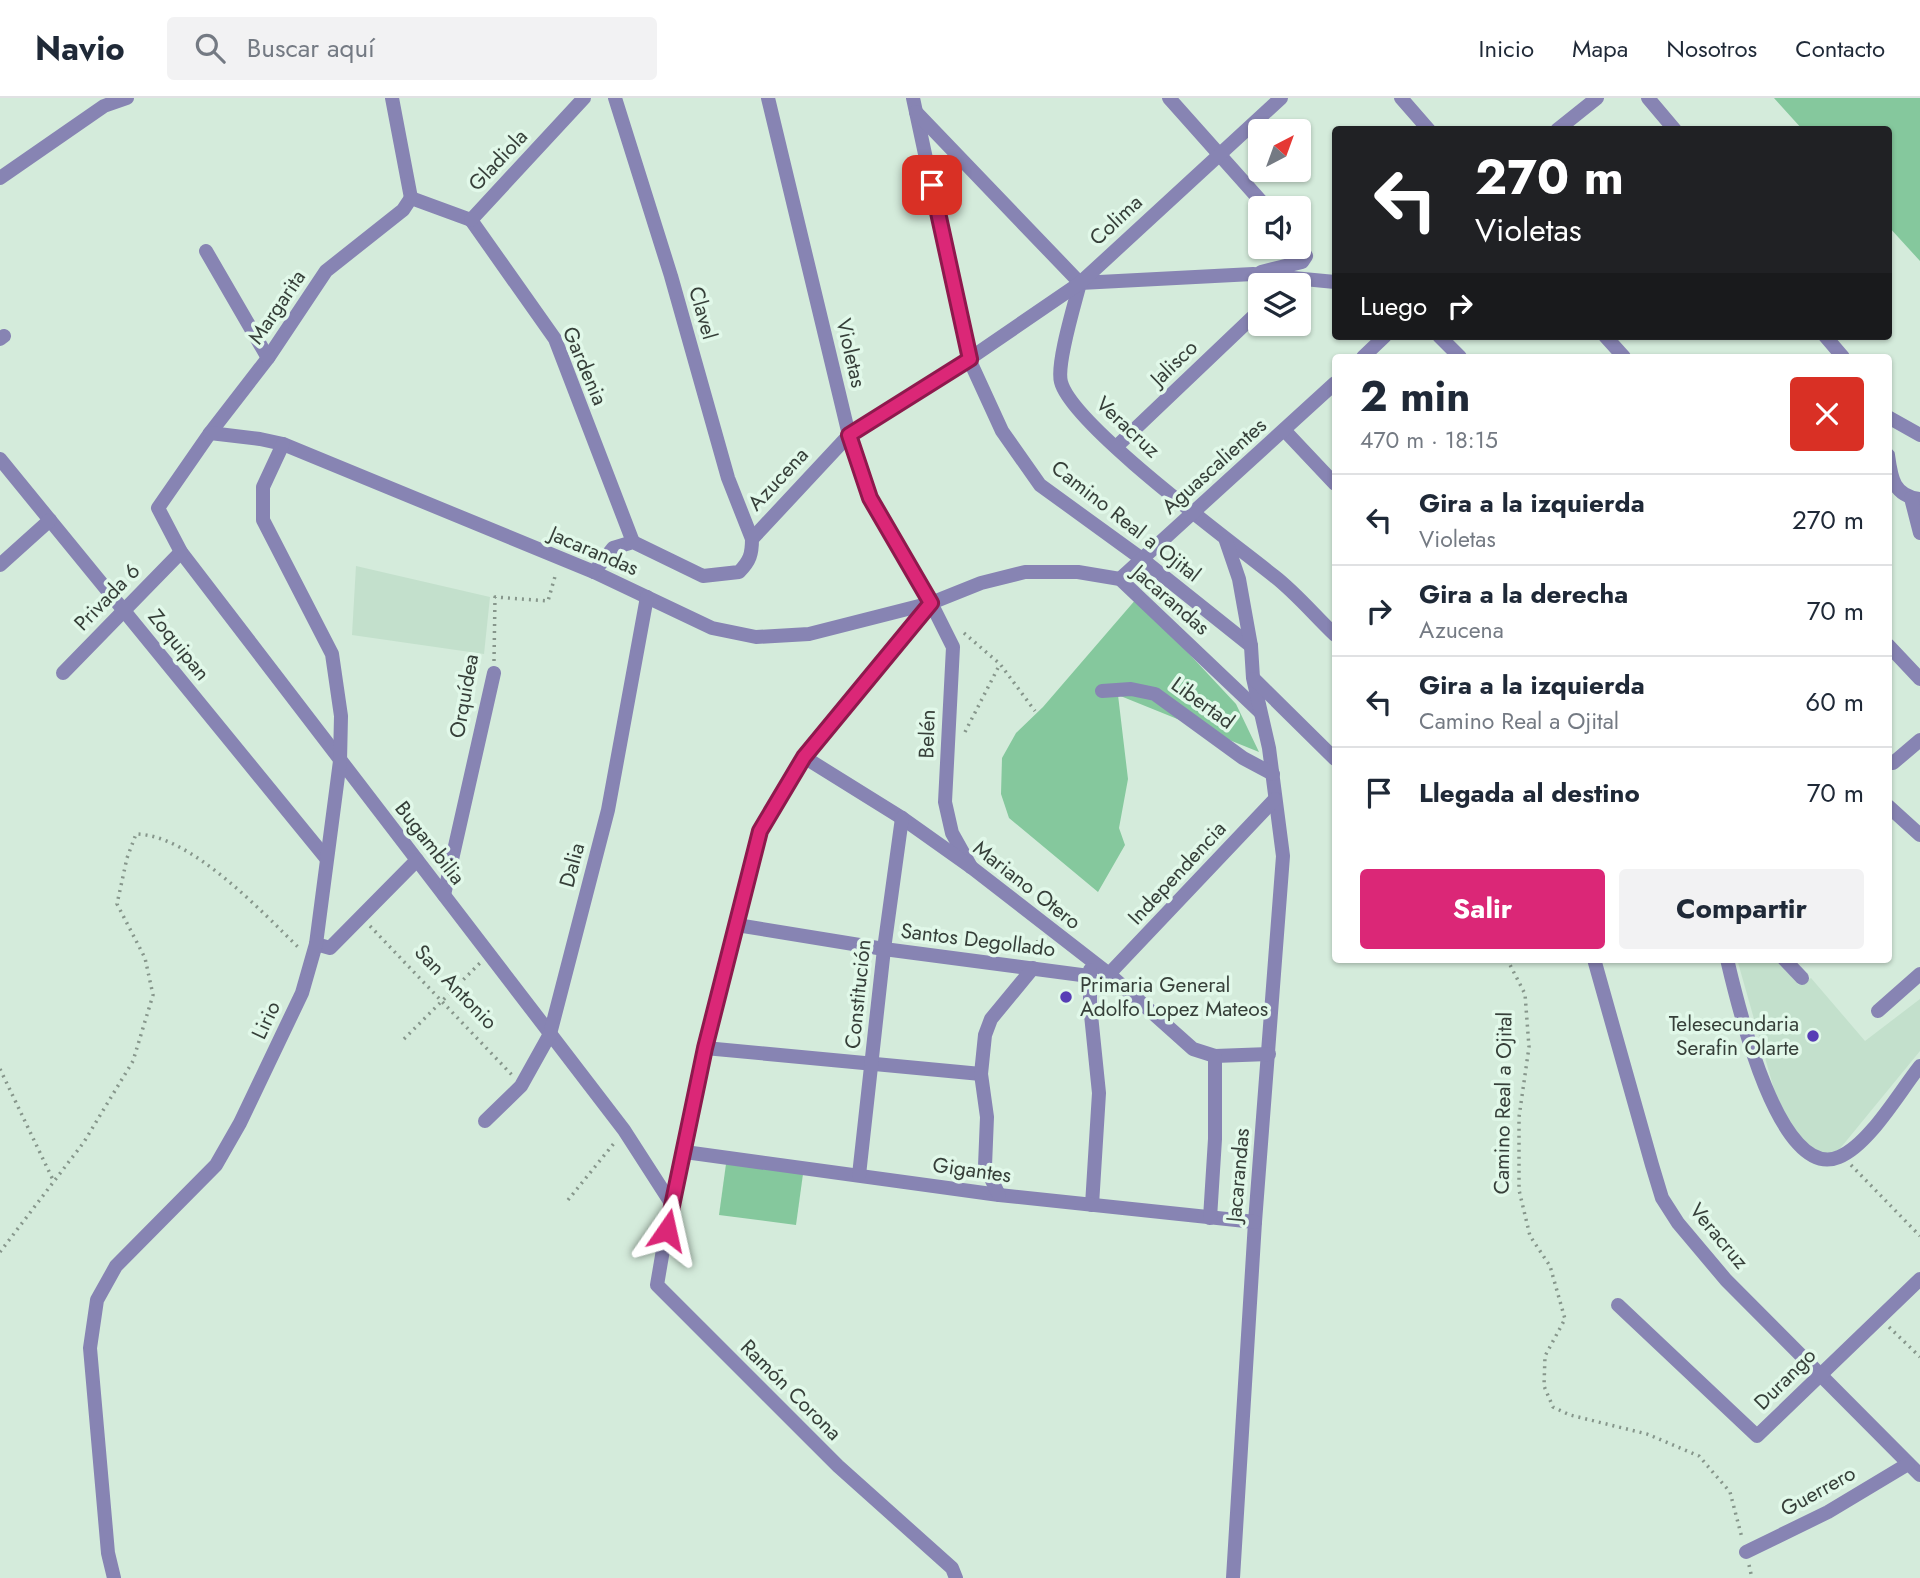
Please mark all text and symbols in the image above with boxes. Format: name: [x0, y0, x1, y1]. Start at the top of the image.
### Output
search box: [167, 17, 657, 80]
text: Navio: [35, 25, 125, 72]
icon: search: [191, 29, 229, 67]
text: Buscar aquí: [247, 29, 375, 67]
text: Inicio: [1479, 31, 1534, 66]
text: Mapa: [1572, 31, 1628, 66]
text: Nosotros: [1666, 31, 1757, 66]
text: Contacto: [1795, 31, 1885, 66]
north arrow: [1248, 119, 1311, 182]
map controls: [1248, 119, 1311, 336]
street label: Gladiola: [461, 122, 535, 198]
text: 270 m: [1475, 142, 1624, 212]
icon: left: [1360, 154, 1451, 245]
pin: [902, 155, 962, 215]
icon: arrive: [913, 166, 951, 204]
street label: Colima: [1083, 188, 1149, 252]
button: sound: [1248, 196, 1311, 259]
text: Violetas: [1475, 207, 1582, 253]
street label: Margarita: [241, 264, 313, 350]
button: layers: [1248, 273, 1311, 336]
street label: Clavel: [681, 283, 725, 343]
text: Luego: [1360, 287, 1427, 325]
icon: right: [1441, 287, 1479, 325]
street label: Violetas: [829, 315, 873, 391]
street label: Gardenia: [555, 322, 615, 410]
street label: Jalisco: [1141, 333, 1204, 395]
text: 2 min: [1360, 366, 1470, 427]
button: close: [1790, 377, 1864, 451]
street label: Veracruz: [1089, 389, 1167, 465]
street label: Aguascalientes: [1155, 411, 1273, 521]
text: 470 m · 18:15: [1360, 423, 1498, 457]
street label: Azucena: [741, 440, 815, 518]
street label: Camino Real a Ojital: [1045, 453, 1207, 589]
text: Gira a la izquierda: [1419, 484, 1645, 522]
icon: left: [1360, 501, 1398, 539]
text: 270 m: [1792, 501, 1864, 539]
street label: Jacarandas: [542, 518, 643, 583]
text: Violetas: [1419, 522, 1496, 556]
street label: Jacarandas: [1123, 556, 1216, 642]
street label: Privada 6: [67, 557, 147, 637]
text: Gira a la derecha: [1419, 575, 1628, 613]
icon: right: [1360, 592, 1398, 630]
text: 70 m: [1807, 592, 1864, 630]
street label: Zoquipan: [141, 603, 217, 687]
text: Azucena: [1419, 613, 1504, 647]
street label: Orquídea: [442, 652, 486, 740]
text: Gira a la izquierda: [1419, 666, 1645, 704]
street label: Libertad: [1165, 670, 1241, 736]
icon: left: [1360, 683, 1398, 721]
text: 60 m: [1805, 683, 1864, 721]
text: Camino Real a Ojital: [1419, 704, 1619, 738]
street label: Belén: [911, 709, 943, 759]
icon: arrive: [1360, 774, 1398, 812]
text: Llegada al destino: [1419, 774, 1640, 812]
text: 70 m: [1807, 774, 1864, 812]
street label: Bugambilia: [388, 795, 472, 891]
street label: Independencia: [1121, 814, 1233, 932]
street label: Mariano Otero: [967, 833, 1087, 937]
street label: Dalia: [552, 839, 592, 891]
button: Salir: [1360, 869, 1605, 949]
button: Compartir: [1619, 869, 1864, 949]
street label: Santos Degollado: [899, 916, 1057, 964]
street label: San Antonio: [408, 938, 504, 1036]
street label: Constitución: [837, 938, 879, 1050]
place label: Primaria General Adolfo Lopez Mateos: [1080, 970, 1268, 1024]
marker: Primaria General Adolfo Lopez Mateos: [1058, 989, 1074, 1005]
street label: Lirio: [244, 996, 288, 1044]
place label: Telesecundaria Serafin Olarte: [1669, 1009, 1799, 1063]
street label: Camino Real a Ojital: [1486, 1011, 1520, 1195]
marker: Telesecundaria Serafin Olarte: [1805, 1028, 1821, 1044]
street label: Jacarandas: [1219, 1127, 1257, 1226]
street label: Gigantes: [931, 1150, 1013, 1190]
position arrow: [630, 1193, 704, 1267]
street label: Veracruz: [1682, 1196, 1756, 1276]
street label: Ramón Corona: [734, 1333, 848, 1447]
street label: Durango: [1747, 1341, 1823, 1417]
street label: Guerrero: [1775, 1458, 1861, 1524]

